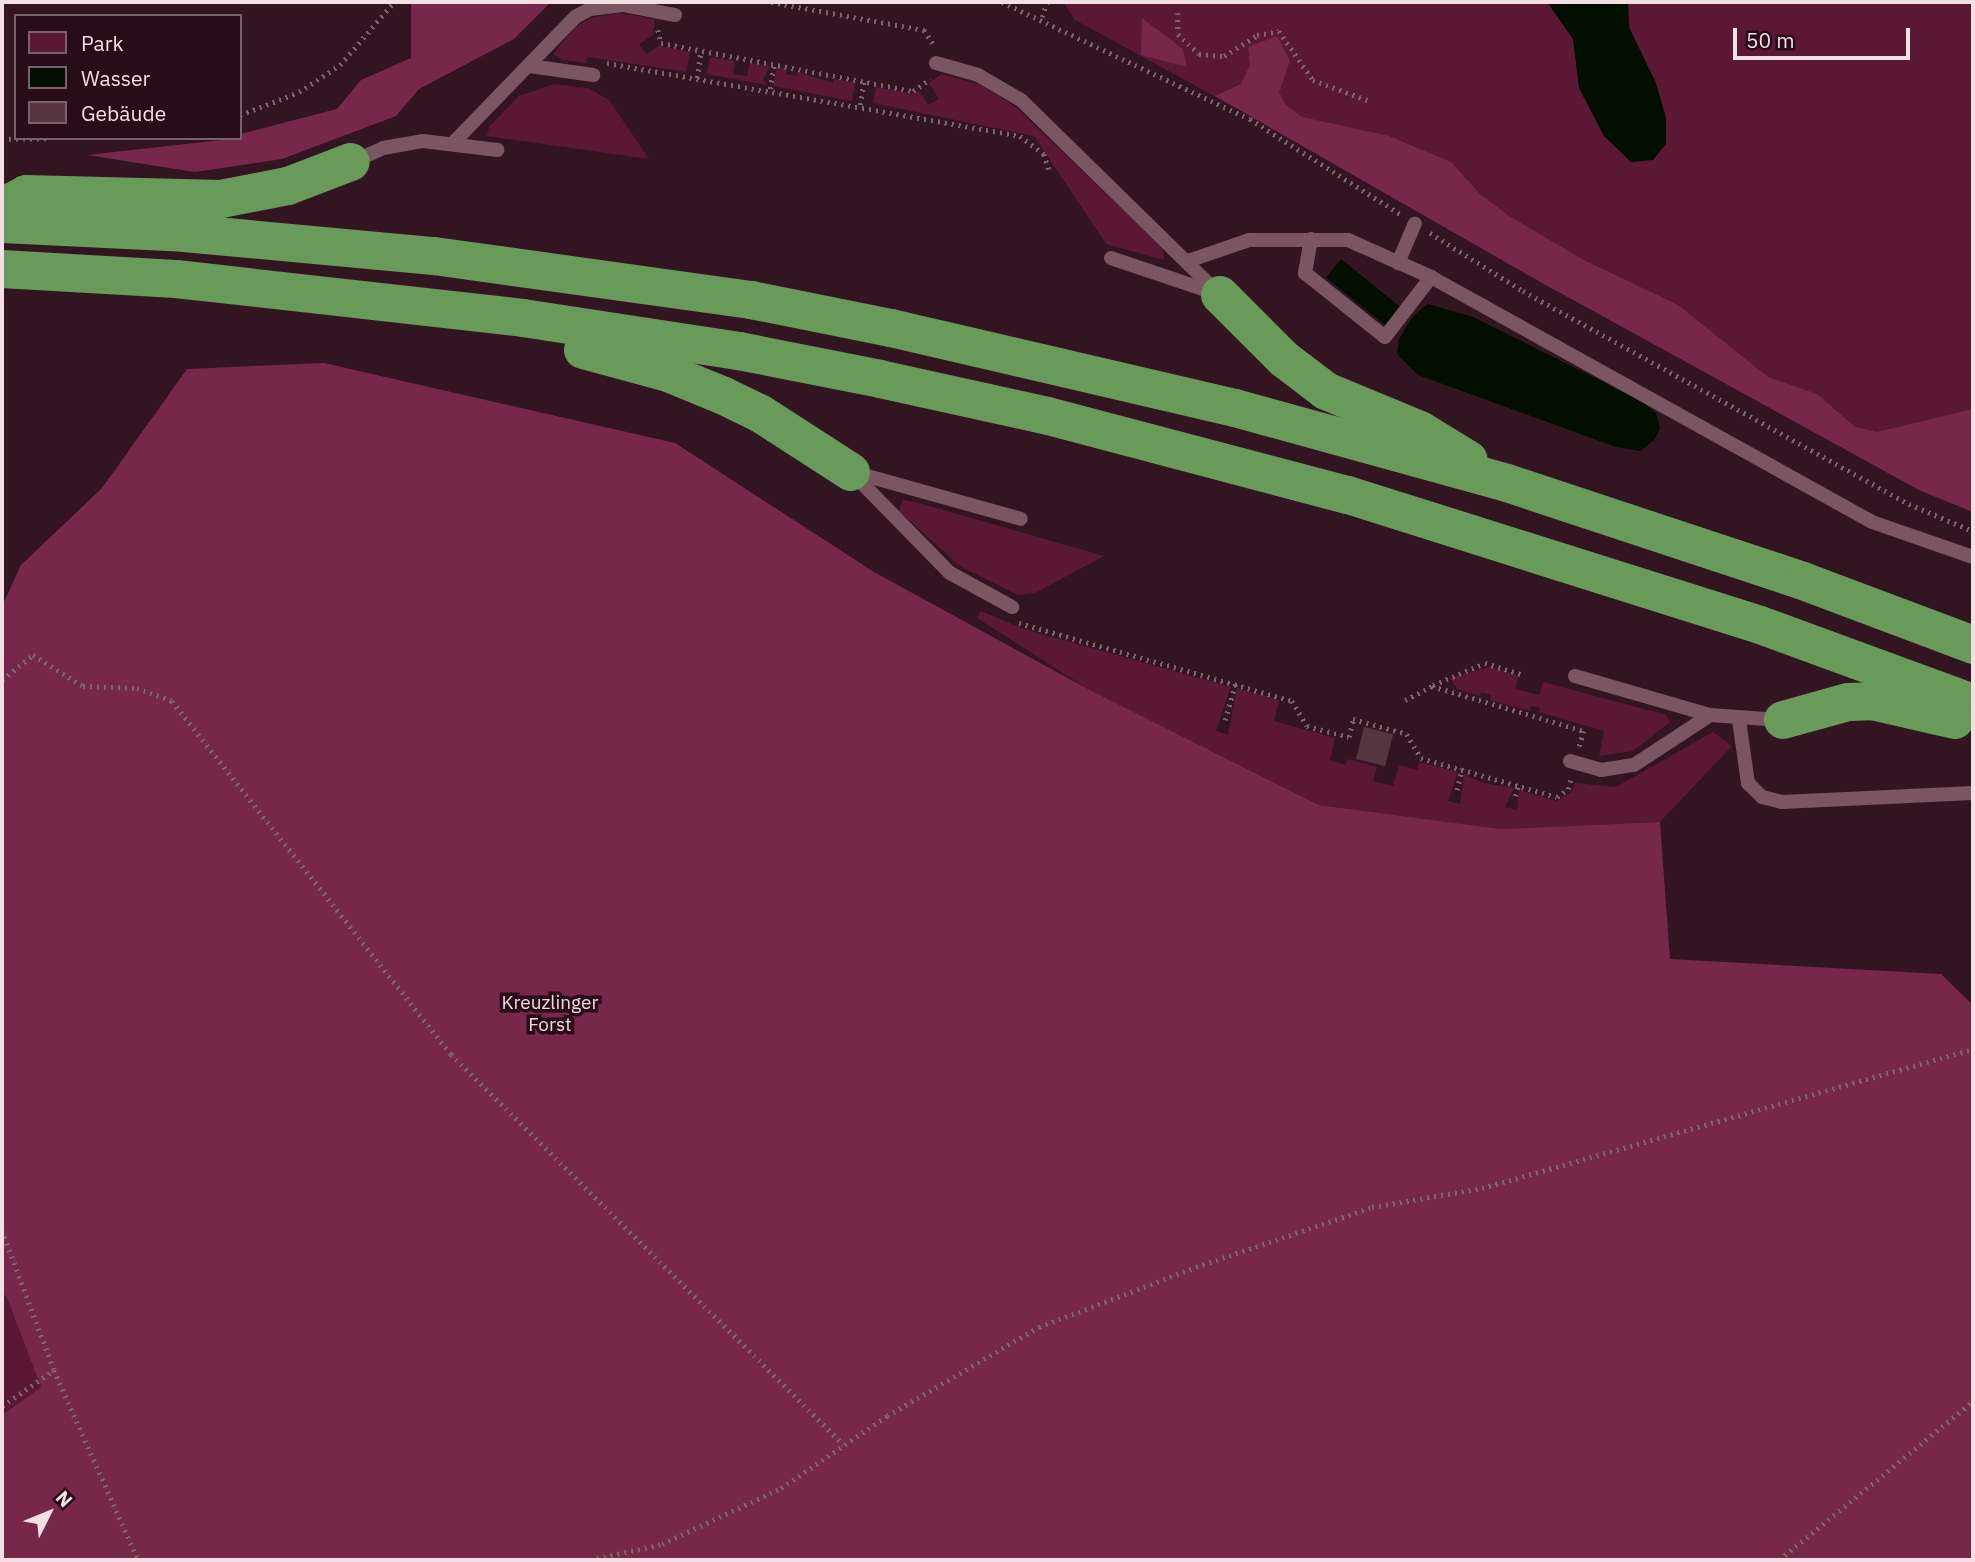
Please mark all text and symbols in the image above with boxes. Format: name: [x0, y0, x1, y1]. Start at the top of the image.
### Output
legend: [14, 14, 242, 140]
scale bar: [1737, 14, 1914, 58]
text: 50 m: [1746, 26, 1795, 54]
text: Park: [81, 29, 124, 57]
text: Wasser: [81, 64, 150, 92]
text: Gebäude: [81, 99, 166, 127]
park label: Kreuzlinger Forst: [502, 992, 598, 1036]
north arrow: [14, 1478, 84, 1548]
text: N: [51, 1485, 78, 1512]

